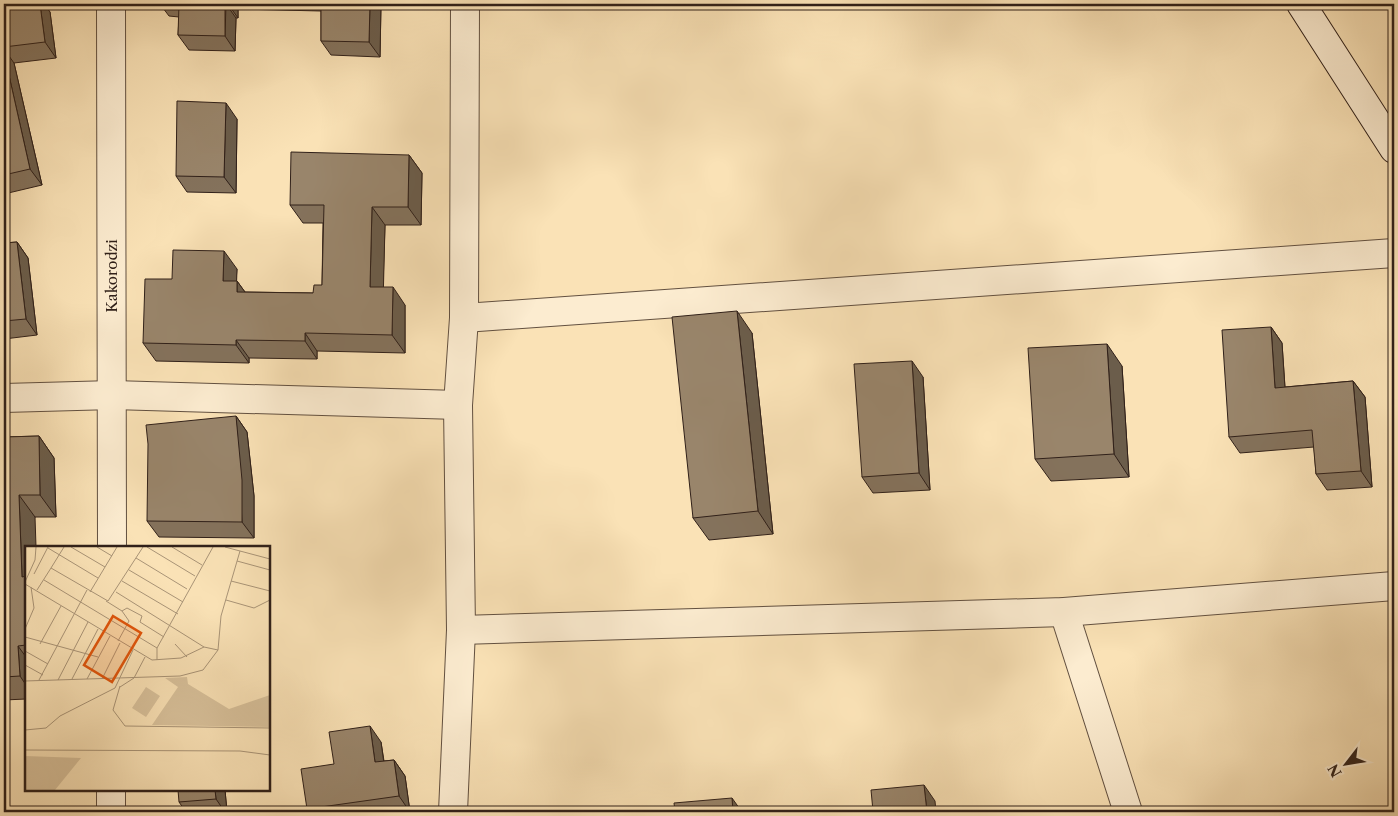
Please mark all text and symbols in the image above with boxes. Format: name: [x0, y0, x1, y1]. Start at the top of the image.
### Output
street label: Kakorodzi: [102, 239, 121, 313]
inset map: [25, 546, 270, 791]
north arrow: [1320, 738, 1370, 788]
text: N: [1324, 761, 1346, 781]

